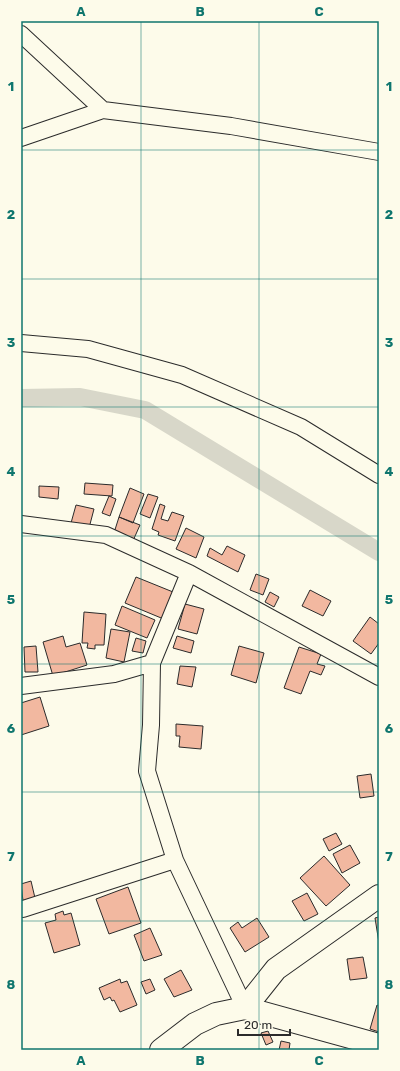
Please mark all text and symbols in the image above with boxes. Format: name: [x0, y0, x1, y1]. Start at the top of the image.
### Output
text: A: [76, 4, 86, 19]
text: B: [195, 4, 205, 19]
text: C: [314, 4, 324, 19]
text: 1: [8, 79, 14, 94]
text: 1: [386, 79, 392, 94]
text: 2: [7, 207, 15, 222]
text: 2: [385, 207, 393, 222]
text: 3: [7, 335, 16, 350]
text: 3: [385, 335, 394, 350]
text: 4: [7, 464, 16, 479]
text: 4: [385, 464, 394, 479]
text: 5: [7, 592, 15, 607]
text: 5: [385, 592, 393, 607]
text: 6: [7, 721, 16, 736]
text: 6: [385, 721, 394, 736]
text: 7: [7, 849, 15, 864]
text: 7: [385, 849, 393, 864]
text: 8: [7, 977, 16, 992]
text: 8: [385, 977, 394, 992]
scale bar: [238, 1011, 290, 1037]
text: 20 m: [244, 1018, 272, 1032]
text: A: [76, 1053, 86, 1068]
text: B: [195, 1053, 205, 1068]
text: C: [314, 1053, 324, 1068]

